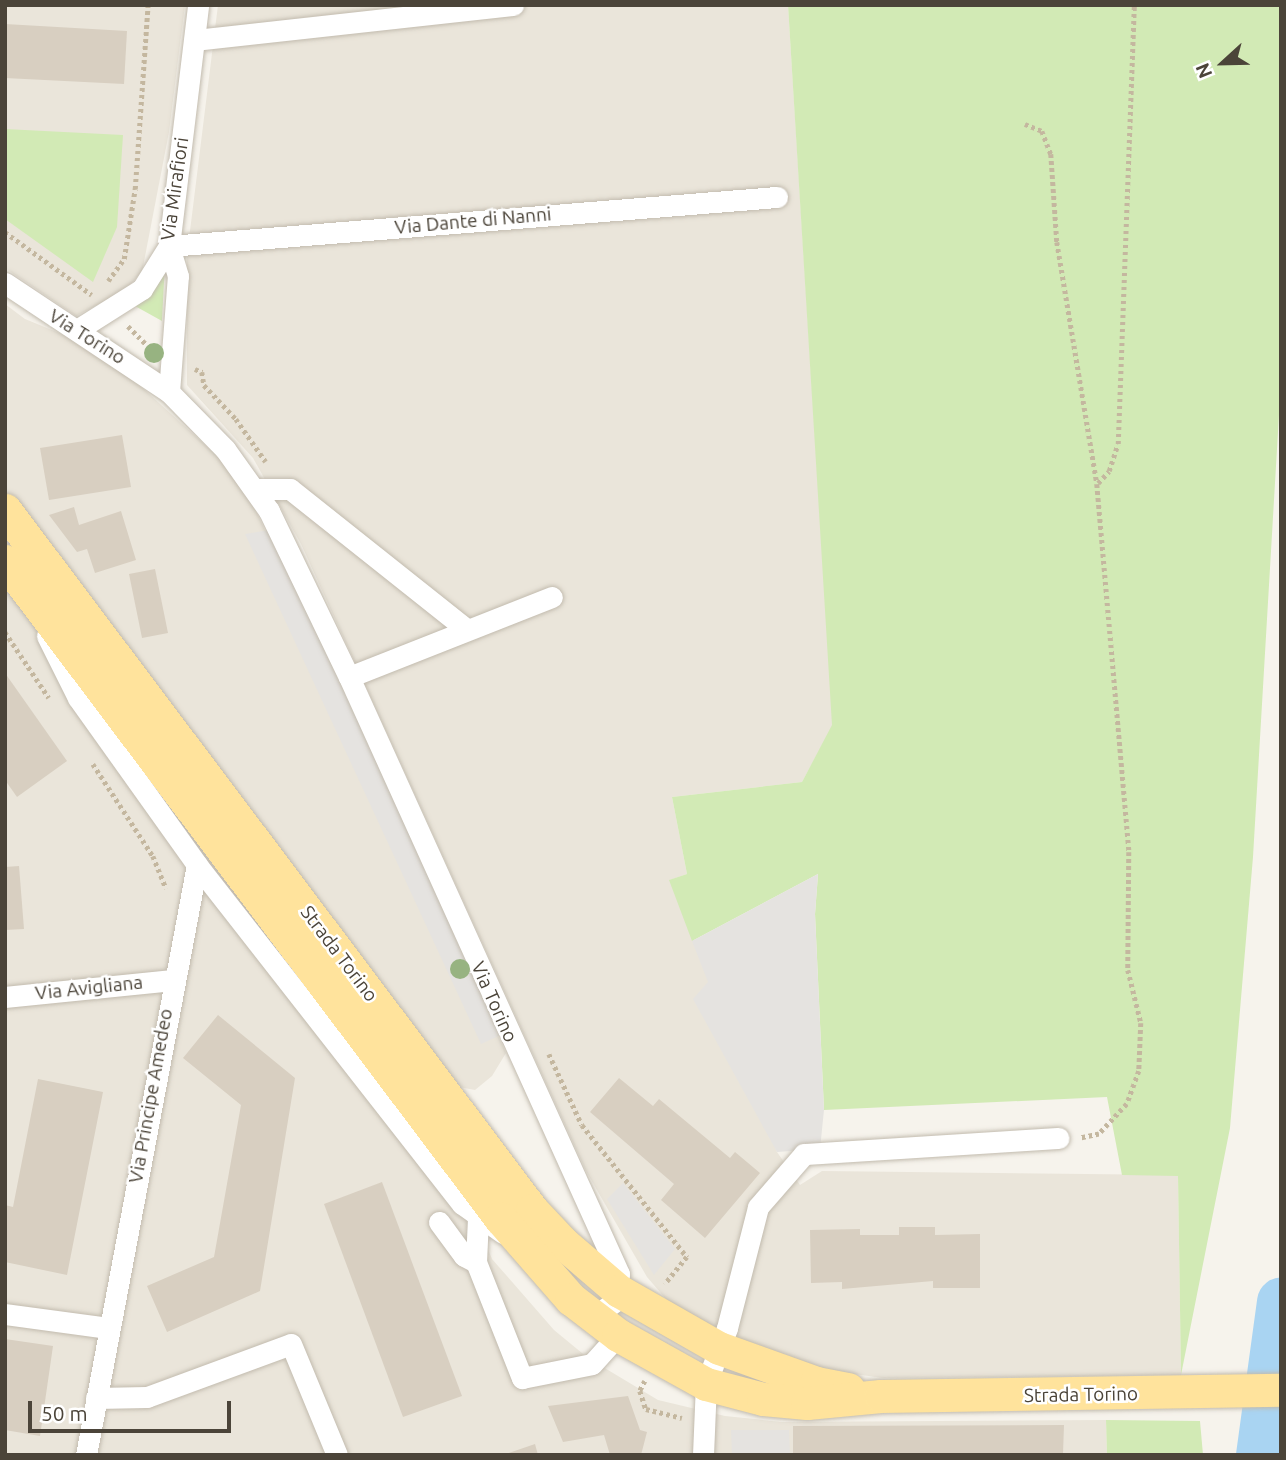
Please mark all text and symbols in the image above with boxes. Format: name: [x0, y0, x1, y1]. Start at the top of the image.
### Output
north arrow: [1188, 28, 1258, 98]
text: N: [1191, 60, 1216, 82]
street label: Via Mirafiori: [156, 136, 194, 242]
street label: Via Dante di Nanni: [394, 203, 552, 239]
street label: Via Torino: [45, 305, 129, 369]
street label: Strada Torino: [296, 902, 382, 1006]
street label: Via Torino: [466, 958, 522, 1046]
street label: Via Avigliana: [34, 971, 144, 1005]
street label: Via Principe Amedeo: [124, 1007, 178, 1185]
street label: Strada Torino: [1024, 1383, 1138, 1407]
scale bar: [32, 1386, 234, 1430]
text: 50 m: [41, 1401, 88, 1425]

